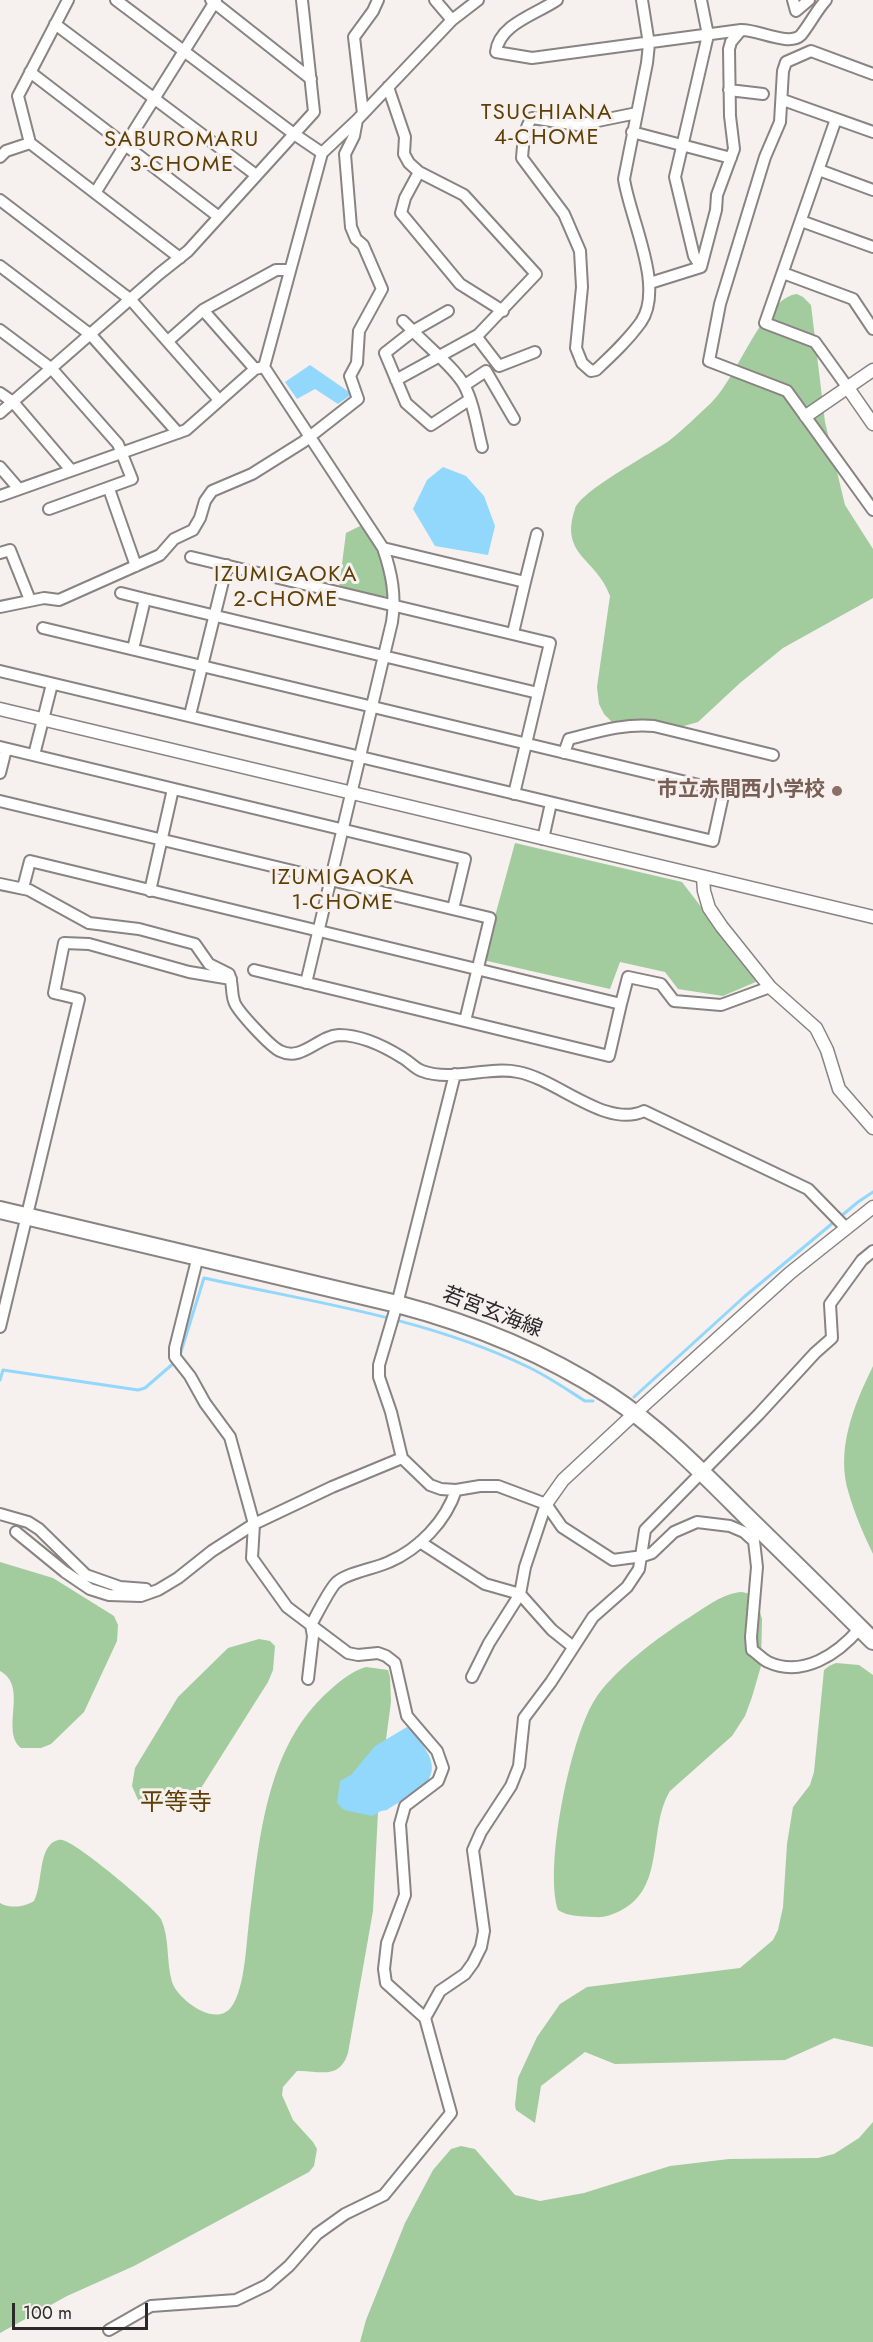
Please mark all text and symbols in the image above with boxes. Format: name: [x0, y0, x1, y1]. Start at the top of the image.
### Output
district label: TSUCHIANA 4-CHOME: [481, 101, 613, 152]
district label: SABUROMARU 3-CHOME: [104, 128, 260, 180]
district label: IZUMIGAOKA 2-CHOME: [214, 563, 358, 614]
place label: 市立赤間西小学校: [657, 778, 825, 804]
marker: 市立赤間西小学校: [830, 784, 844, 798]
district label: IZUMIGAOKA 1-CHOME: [271, 866, 415, 918]
street label: 若宮玄海線: [438, 1282, 546, 1344]
district label: 平等寺: [140, 1790, 212, 1818]
scale bar: [15, 2291, 152, 2329]
text: 100 m: [23, 2300, 72, 2326]

